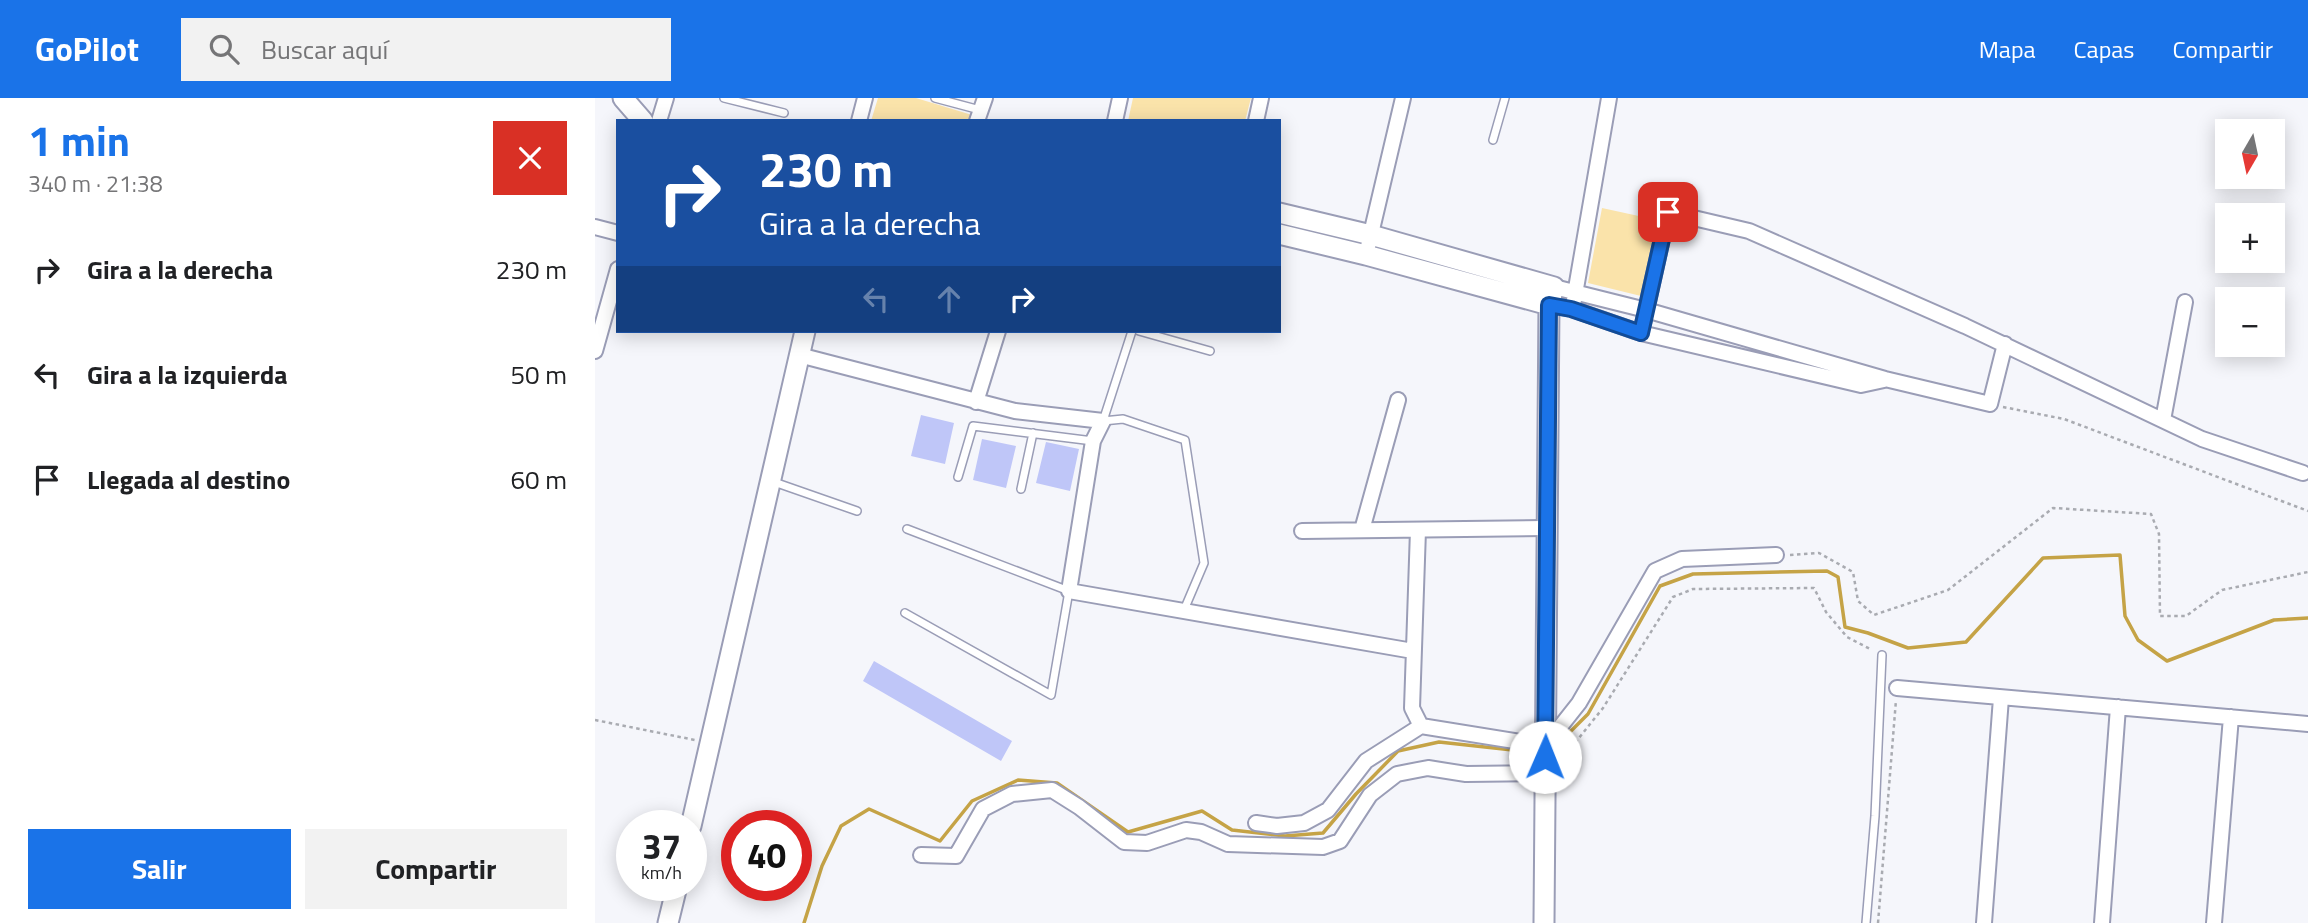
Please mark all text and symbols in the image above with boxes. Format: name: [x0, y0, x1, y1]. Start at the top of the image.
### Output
search box: [181, 18, 671, 81]
text: GoPilot: [35, 24, 139, 74]
icon: search: [205, 30, 243, 68]
text: Buscar aquí: [261, 30, 388, 69]
text: Mapa: [1979, 31, 2036, 67]
text: Capas: [2074, 31, 2134, 67]
text: Compartir: [2172, 31, 2273, 67]
text: 1 min: [28, 108, 130, 172]
north arrow: [2215, 119, 2285, 189]
map controls: [2215, 119, 2285, 357]
button: close: [493, 121, 567, 195]
text: 230 m: [759, 131, 893, 206]
icon: right: [644, 147, 735, 238]
text: 340 m · 21:38: [28, 166, 163, 201]
pin: [1638, 182, 1698, 242]
icon: arrive: [1649, 193, 1687, 231]
text: Gira a la derecha: [759, 199, 981, 247]
button: +: [2215, 203, 2285, 273]
text: Gira a la derecha: [87, 250, 273, 289]
text: 230 m: [496, 250, 567, 289]
icon: right: [28, 251, 66, 289]
icon: left: [857, 280, 895, 318]
icon: ahead: [930, 280, 968, 318]
icon: right: [1003, 280, 1041, 318]
button: −: [2215, 287, 2285, 357]
text: Gira a la izquierda: [87, 355, 288, 394]
text: 50 m: [510, 355, 567, 394]
icon: left: [28, 356, 66, 394]
text: Llegada al destino: [87, 460, 290, 499]
text: 60 m: [510, 460, 567, 499]
icon: arrive: [28, 461, 66, 499]
position arrow: [1508, 720, 1582, 794]
speed limit sign: 40: [721, 810, 812, 901]
text: 37: [642, 819, 681, 873]
button: Salir: [28, 829, 291, 909]
button: Compartir: [305, 829, 567, 909]
text: km/h: [641, 859, 682, 886]

